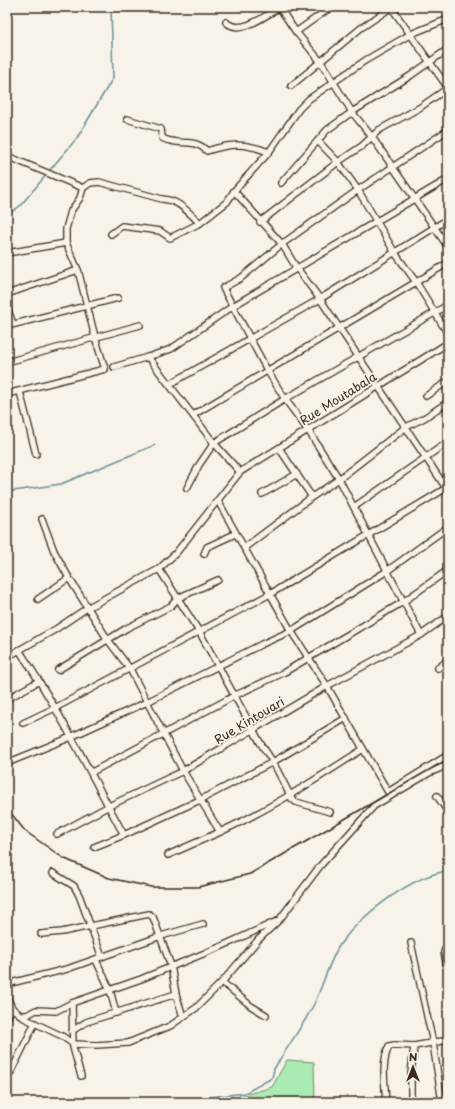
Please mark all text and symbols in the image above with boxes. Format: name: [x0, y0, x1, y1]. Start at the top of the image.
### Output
street label: Rue Moutabala: [296, 367, 380, 429]
street label: Rue Kintouari: [211, 692, 287, 748]
north arrow: [393, 1047, 433, 1087]
text: N: [409, 1048, 418, 1065]

